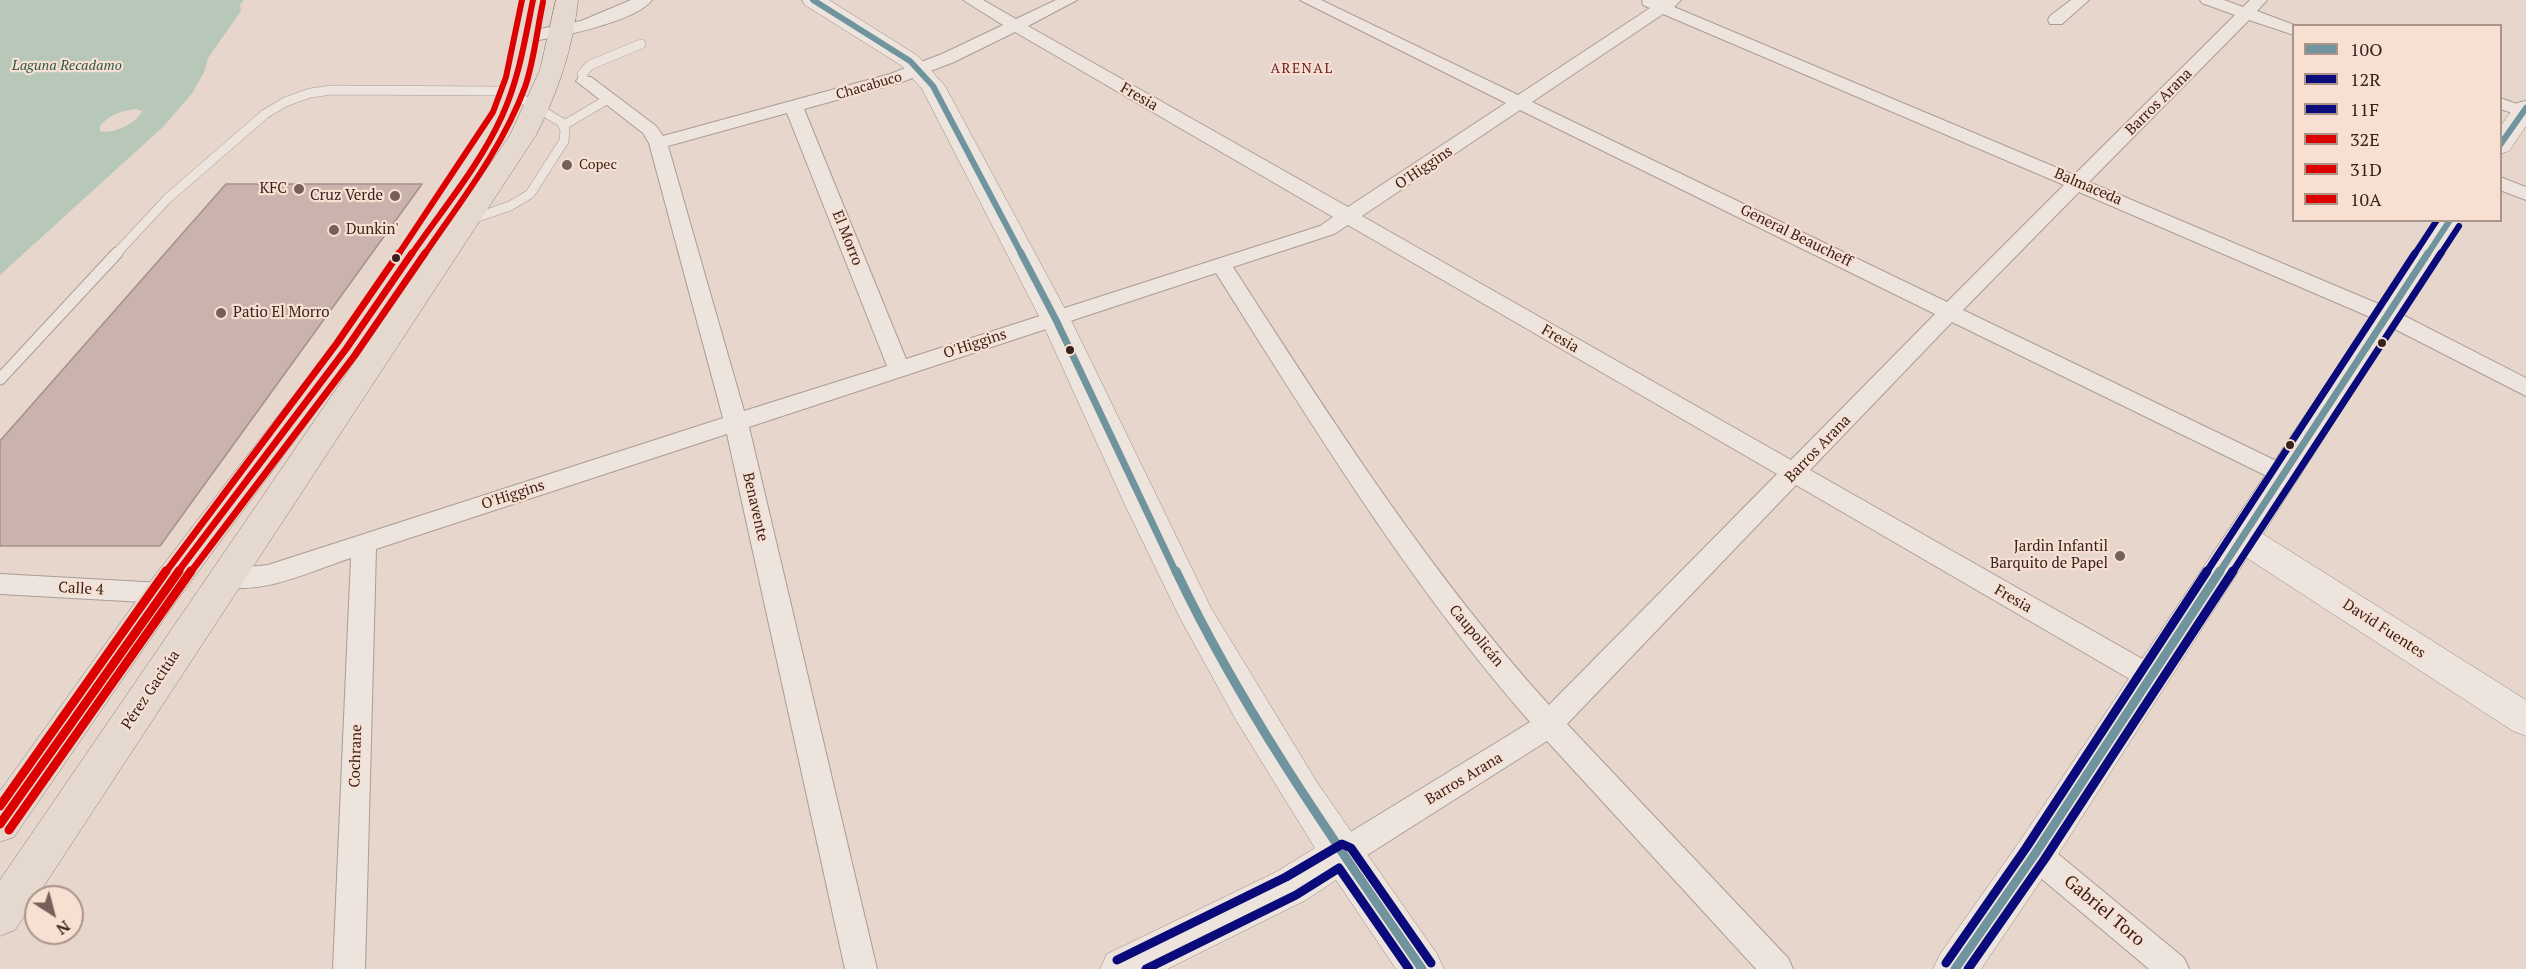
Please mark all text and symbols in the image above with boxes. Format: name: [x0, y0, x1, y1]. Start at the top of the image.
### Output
legend: [2292, 24, 2502, 222]
text: 10O: [2350, 37, 2383, 61]
water label: Laguna Recadamo: [12, 58, 122, 74]
district label: ARENAL: [1270, 61, 1334, 77]
street label: Barros Arana: [2122, 65, 2196, 139]
text: 12R: [2350, 67, 2381, 91]
street label: Chacabuco: [834, 69, 904, 103]
street label: Fresia: [1117, 79, 1161, 115]
text: 11F: [2350, 97, 2379, 121]
text: 32E: [2350, 127, 2380, 151]
street label: O'Higgins: [1392, 142, 1456, 194]
place label: Copec: [579, 157, 617, 173]
text: 31D: [2350, 157, 2382, 181]
marker: Copec: [560, 158, 574, 172]
street label: Balmaceda: [2051, 165, 2125, 209]
place label: KFC: [259, 180, 287, 198]
marker: KFC: [292, 182, 306, 196]
place label: Cruz Verde: [310, 187, 383, 205]
text: 10A: [2350, 187, 2381, 211]
marker: Cruz Verde: [388, 189, 402, 203]
street label: General Beaucheff: [1737, 201, 1855, 271]
street label: El Morro: [828, 208, 866, 268]
place label: Dunkin': [346, 221, 399, 239]
marker: Dunkin': [327, 223, 341, 237]
unlabelled marker: [390, 252, 402, 264]
place label: Patio El Morro: [233, 304, 330, 322]
marker: Patio El Morro: [214, 306, 228, 320]
street label: Fresia: [1538, 321, 1582, 357]
street label: O'Higgins: [941, 325, 1009, 363]
unlabelled marker: [2376, 337, 2388, 349]
unlabelled marker: [1064, 344, 1076, 356]
street label: Barros Arana: [1781, 412, 1855, 486]
unlabelled marker: [2284, 439, 2296, 451]
street label: Benavente: [738, 471, 772, 543]
street label: O'Higgins: [479, 476, 547, 514]
place label: Jardin Infantil Barquito de Papel: [1990, 538, 2108, 573]
marker: Jardin Infantil Barquito de Papel: [2113, 549, 2127, 563]
street label: Calle 4: [58, 579, 104, 599]
street label: Fresia: [1991, 581, 2035, 617]
street label: David Fuentes: [2339, 596, 2429, 662]
street label: Caupolicán: [1445, 601, 1507, 671]
street label: Pérez Gacitúa: [118, 647, 184, 733]
street label: Cochrane: [346, 724, 366, 788]
street label: Barros Arana: [1422, 749, 1506, 809]
street label: Gabriel Toro: [2059, 871, 2149, 951]
north arrow: [24, 885, 84, 945]
text: N: [52, 915, 75, 940]

